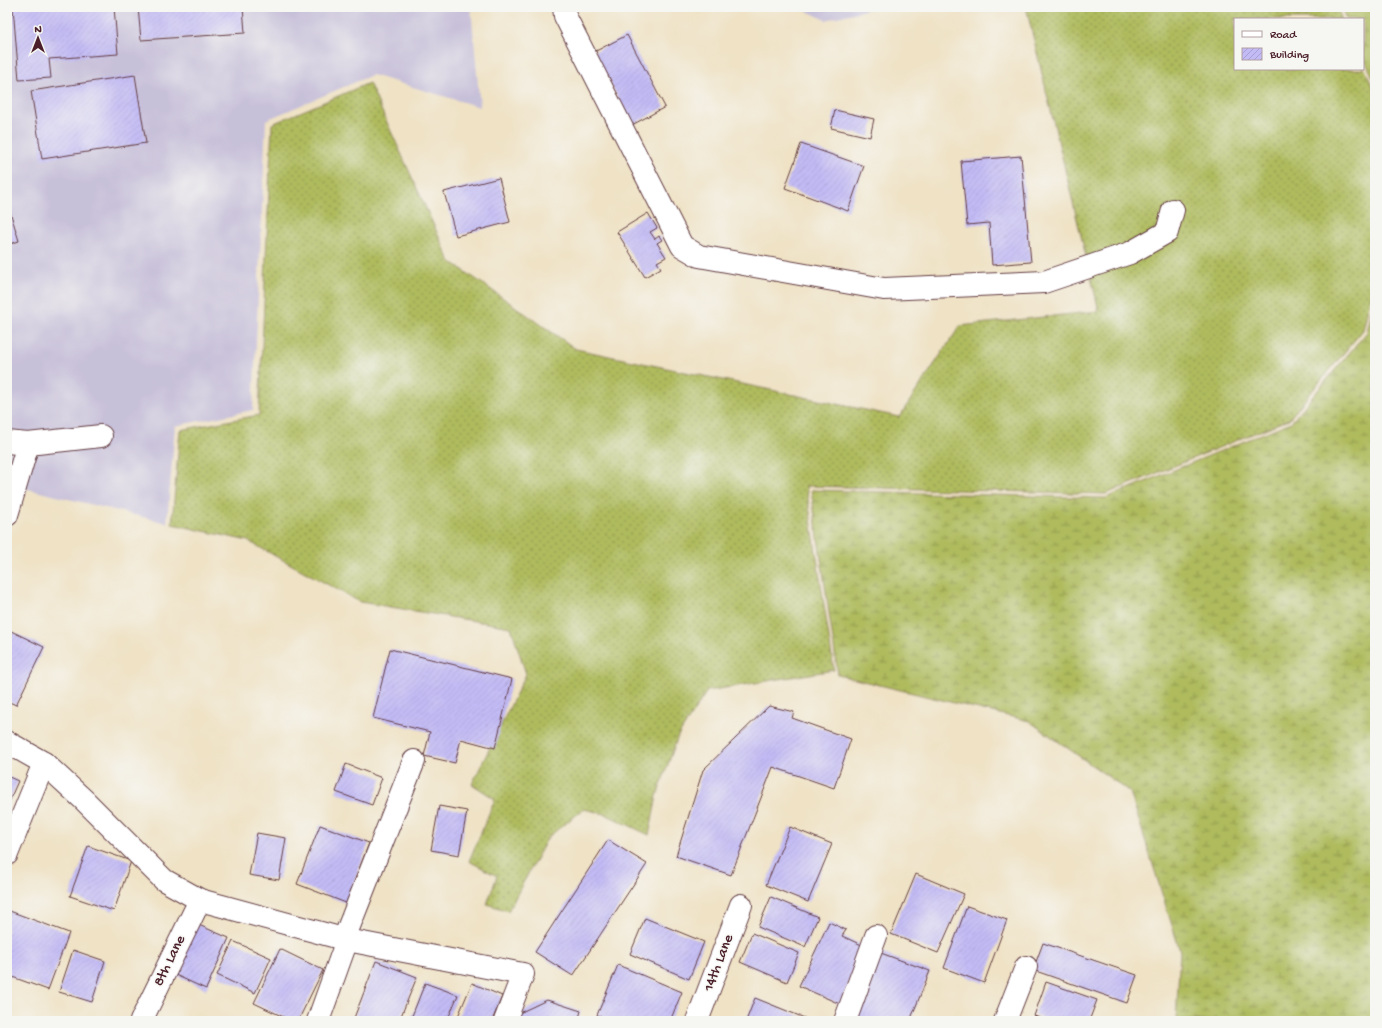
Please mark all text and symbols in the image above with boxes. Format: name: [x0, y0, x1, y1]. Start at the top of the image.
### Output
north arrow: [18, 18, 58, 58]
legend: [1234, 18, 1364, 70]
text: N: [34, 24, 42, 36]
text: Road: [1270, 29, 1297, 43]
text: Building: [1269, 49, 1309, 63]
street label: 8th Lane: [150, 932, 190, 990]
street label: 14th Lane: [700, 932, 738, 995]

